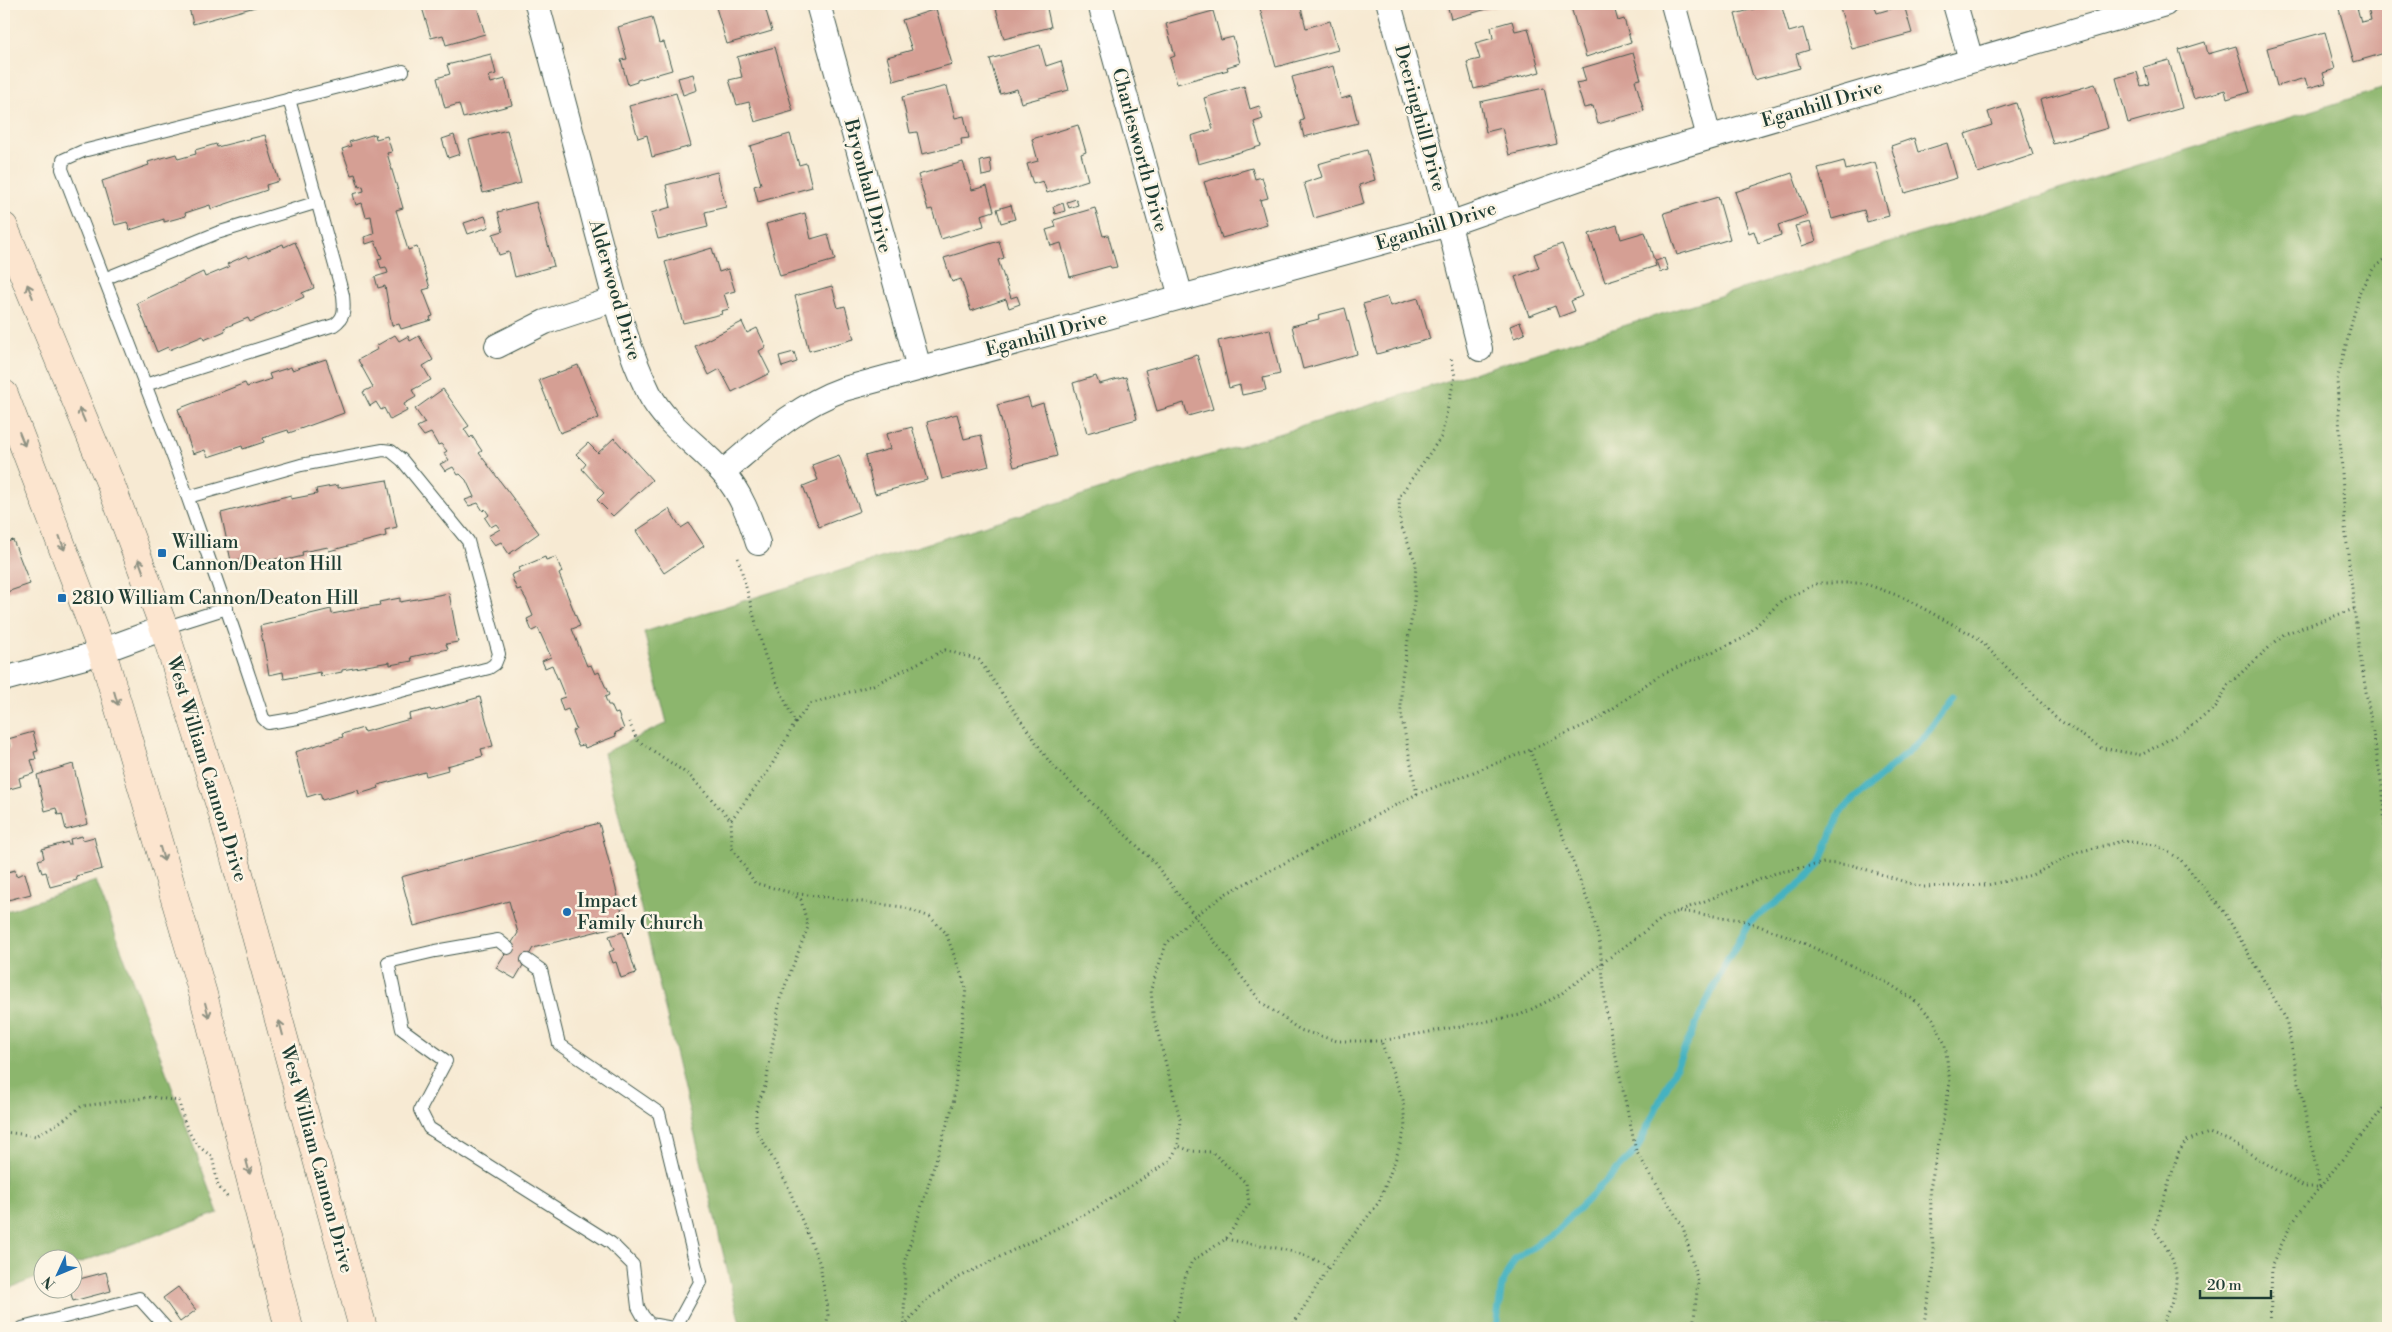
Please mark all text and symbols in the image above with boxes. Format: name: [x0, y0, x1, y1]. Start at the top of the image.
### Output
street label: Deeringhill Drive: [1389, 42, 1451, 194]
street label: Charlesworth Drive: [1107, 65, 1173, 235]
street label: Eganhill Drive: [1759, 75, 1885, 133]
street label: Bryonhall Drive: [838, 115, 897, 256]
street label: Eganhill Drive: [1373, 196, 1499, 256]
street label: Alderwood Drive: [583, 216, 647, 363]
one-way arrow: [25, 284, 35, 299]
street label: Eganhill Drive: [983, 306, 1109, 362]
one-way arrow: [77, 408, 86, 423]
one-way arrow: [18, 431, 27, 446]
place label: William Cannon/Deaton Hill: [171, 530, 342, 576]
one-way arrow: [58, 535, 67, 551]
marker: William Cannon/Deaton Hill: [156, 547, 168, 559]
one-way arrow: [136, 559, 145, 574]
place label: 2810 William Cannon/Deaton Hill: [72, 586, 359, 610]
marker: 2810 William Cannon/Deaton Hill: [56, 592, 68, 604]
street label: West William Cannon Drive: [161, 652, 253, 885]
one-way arrow: [112, 689, 122, 705]
one-way arrow: [157, 845, 167, 861]
place label: Impact Family Church: [577, 889, 704, 935]
marker: Impact Family Church: [561, 906, 573, 918]
one-way arrow: [203, 1001, 212, 1017]
one-way arrow: [276, 1020, 285, 1036]
street label: West William Cannon Drive: [275, 1042, 359, 1276]
one-way arrow: [243, 1159, 253, 1175]
north arrow: [32, 1250, 82, 1300]
scale bar: [2200, 1267, 2271, 1299]
text: N: [39, 1272, 60, 1293]
text: 20 m: [2207, 1276, 2242, 1295]

